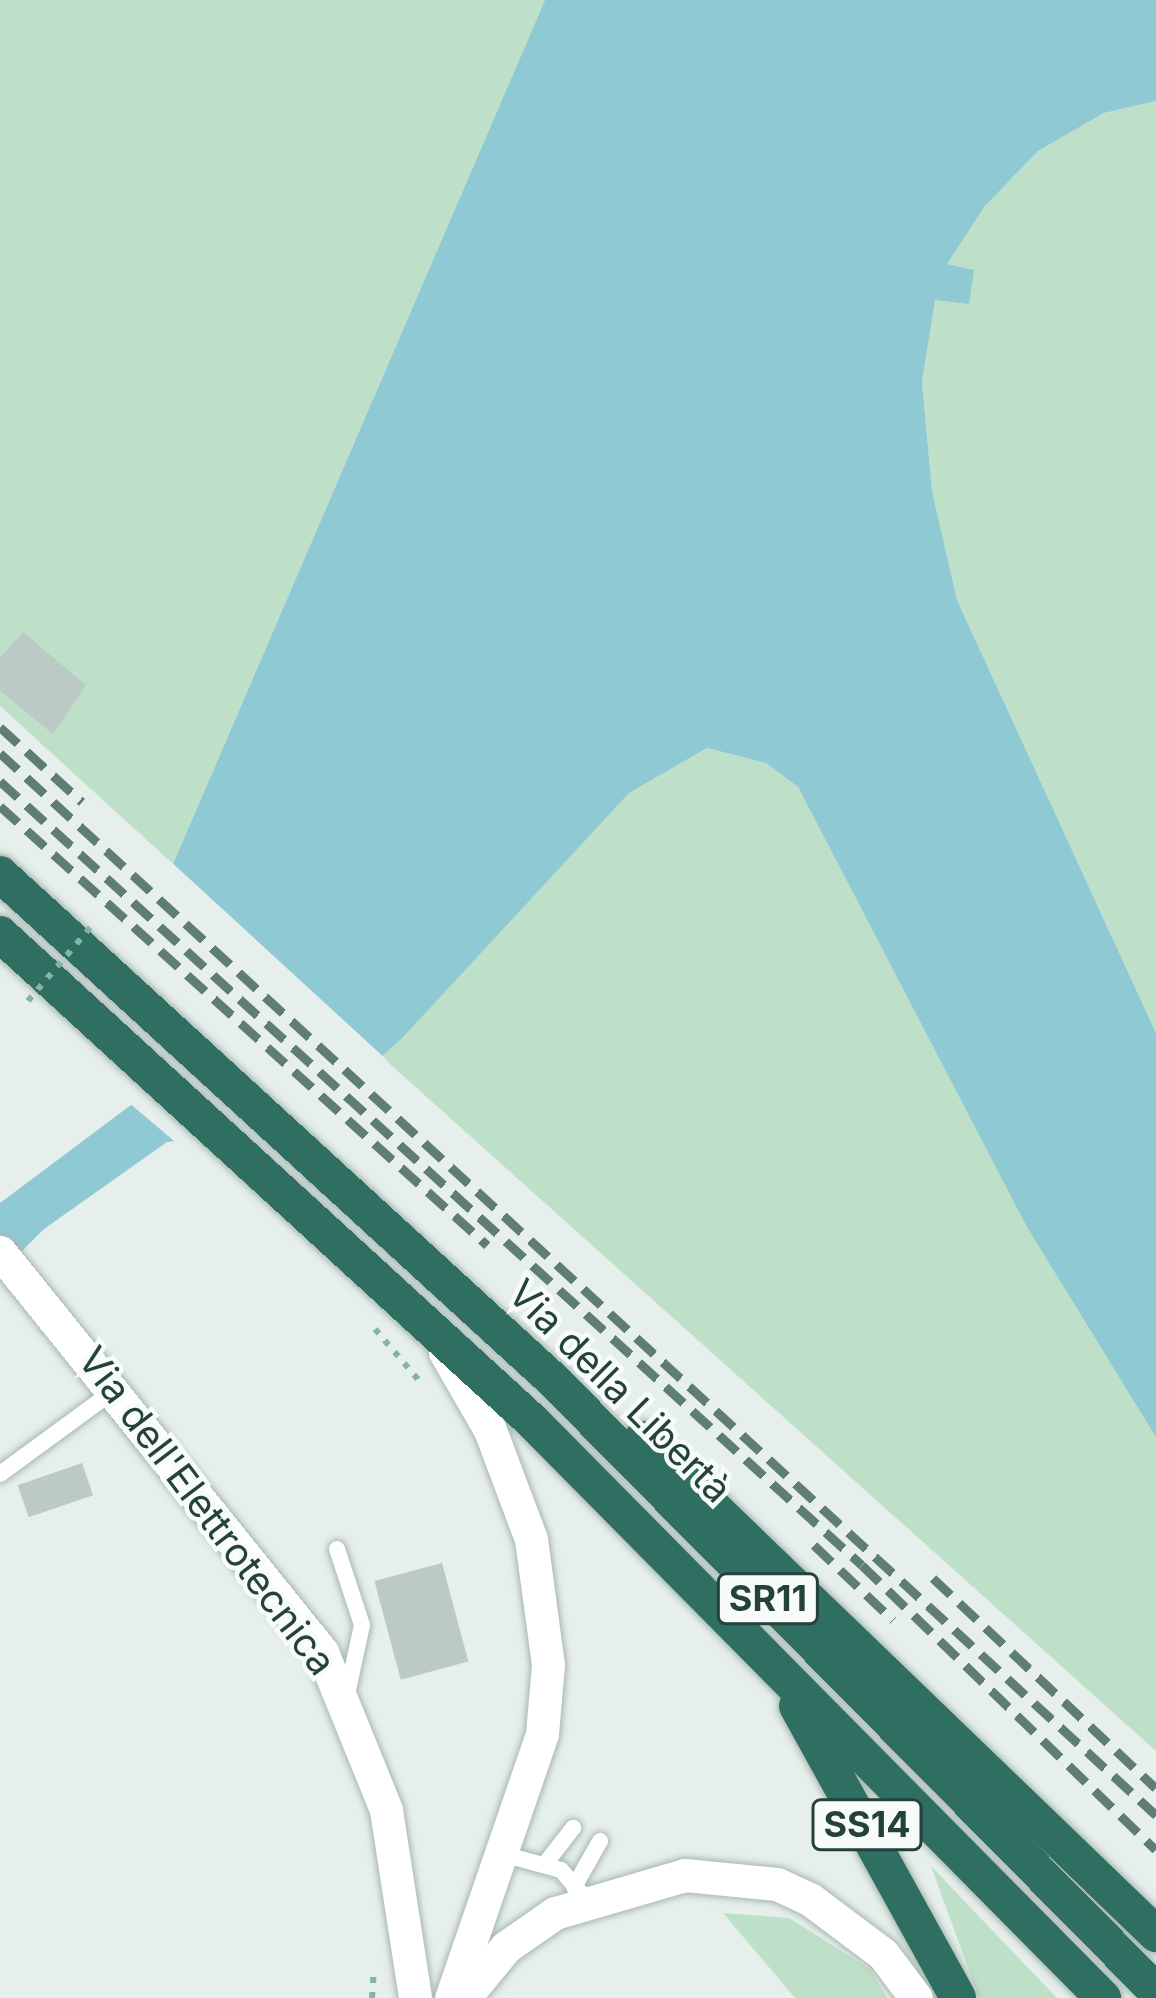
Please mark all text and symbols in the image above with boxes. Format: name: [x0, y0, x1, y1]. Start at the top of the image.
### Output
street label: Via della Libertà: [499, 1270, 741, 1512]
street label: Via dell'Elettrotecnica: [68, 1338, 346, 1684]
road number: SR11: [714, 1569, 822, 1629]
road number: SS14: [810, 1795, 924, 1855]

